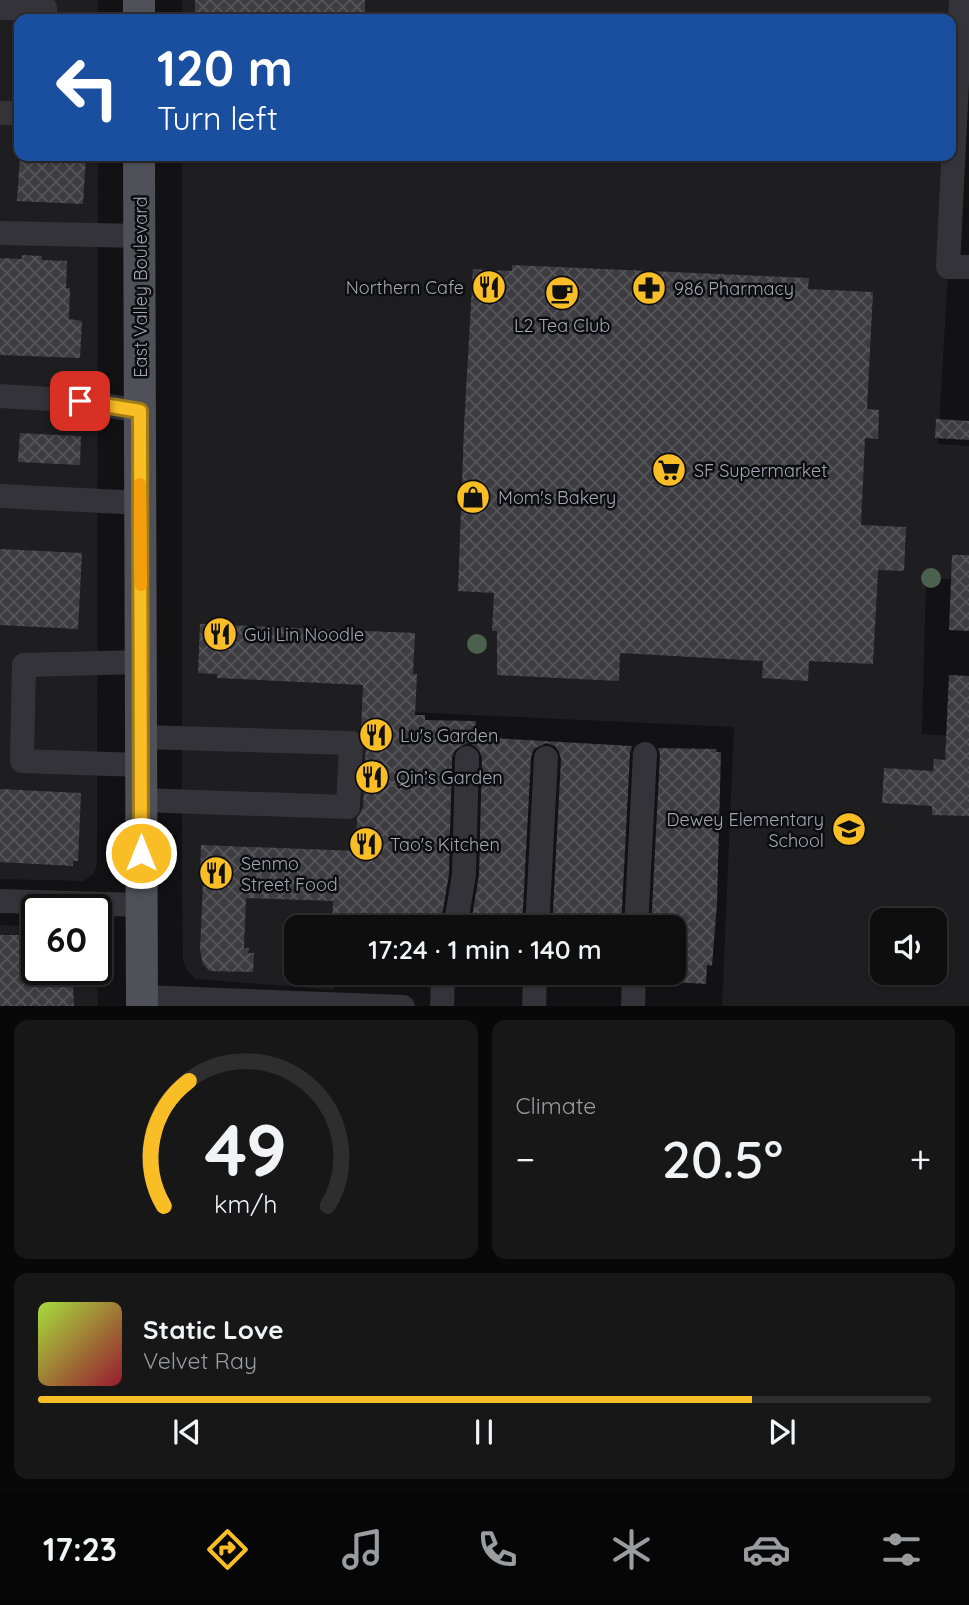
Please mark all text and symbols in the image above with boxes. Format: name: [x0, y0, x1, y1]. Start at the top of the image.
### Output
text: 120 m: [157, 37, 293, 98]
icon: left: [42, 42, 133, 133]
text: Turn left: [157, 98, 278, 138]
street label: East Valley Boulevard: [129, 196, 152, 378]
restaurant icon: Northern Cafe: [470, 268, 508, 306]
pharmacy icon: 986 Pharmacy: [630, 269, 668, 307]
cafe icon: L2 Tea Club: [543, 274, 581, 312]
place label: Northern Cafe: [346, 276, 464, 299]
place label: 986 Pharmacy: [674, 277, 794, 300]
place label: L2 Tea Club: [514, 314, 610, 337]
pin: [50, 371, 110, 431]
icon: arrive: [61, 382, 99, 420]
supermarket icon: SF Supermarket: [650, 451, 688, 489]
place label: SF Supermarket: [694, 459, 827, 482]
shop icon: Mom's Bakery: [454, 478, 492, 516]
place label: Mom's Bakery: [498, 486, 616, 509]
restaurant icon: Gui Lin Noodle: [201, 615, 239, 653]
place label: Gui Lin Noodle: [244, 623, 364, 646]
restaurant icon: Lu's Garden: [357, 716, 395, 754]
place label: Lu's Garden: [400, 724, 498, 747]
restaurant icon: Qin’s Garden: [353, 758, 391, 796]
place label: Qin’s Garden: [396, 766, 503, 789]
place label: Dewey Elementary School: [666, 808, 824, 852]
school or university icon: Dewey Elementary School: [830, 810, 868, 848]
position arrow: [104, 816, 178, 890]
restaurant icon: Tao's Kitchen: [347, 825, 385, 863]
place label: Tao's Kitchen: [390, 833, 500, 856]
place label: Senmo Street Food: [241, 852, 338, 896]
restaurant icon: Senmo Street Food: [197, 854, 235, 892]
speed limit sign: 60: [21, 894, 112, 985]
map controls: [870, 908, 947, 985]
button: sound: [870, 908, 947, 985]
text: 17:24 · 1 min · 140 m: [368, 933, 602, 966]
text: Climate: [516, 1091, 596, 1120]
text: 49: [204, 1103, 287, 1194]
text: 20.5°: [662, 1126, 783, 1191]
text: −: [516, 1135, 535, 1183]
text: +: [910, 1135, 931, 1183]
text: km/h: [214, 1187, 277, 1218]
text: Static Love: [143, 1313, 284, 1346]
text: Velvet Ray: [143, 1346, 257, 1375]
icon: previous: [168, 1413, 206, 1451]
icon: pause: [465, 1413, 503, 1451]
icon: next: [763, 1413, 801, 1451]
icon: directions: [203, 1525, 252, 1574]
icon: music: [338, 1525, 387, 1574]
icon: phone: [473, 1525, 522, 1574]
icon: climate: [607, 1525, 656, 1574]
icon: car: [742, 1525, 791, 1574]
icon: filters: [877, 1525, 926, 1574]
text: 17:23: [43, 1529, 117, 1569]

